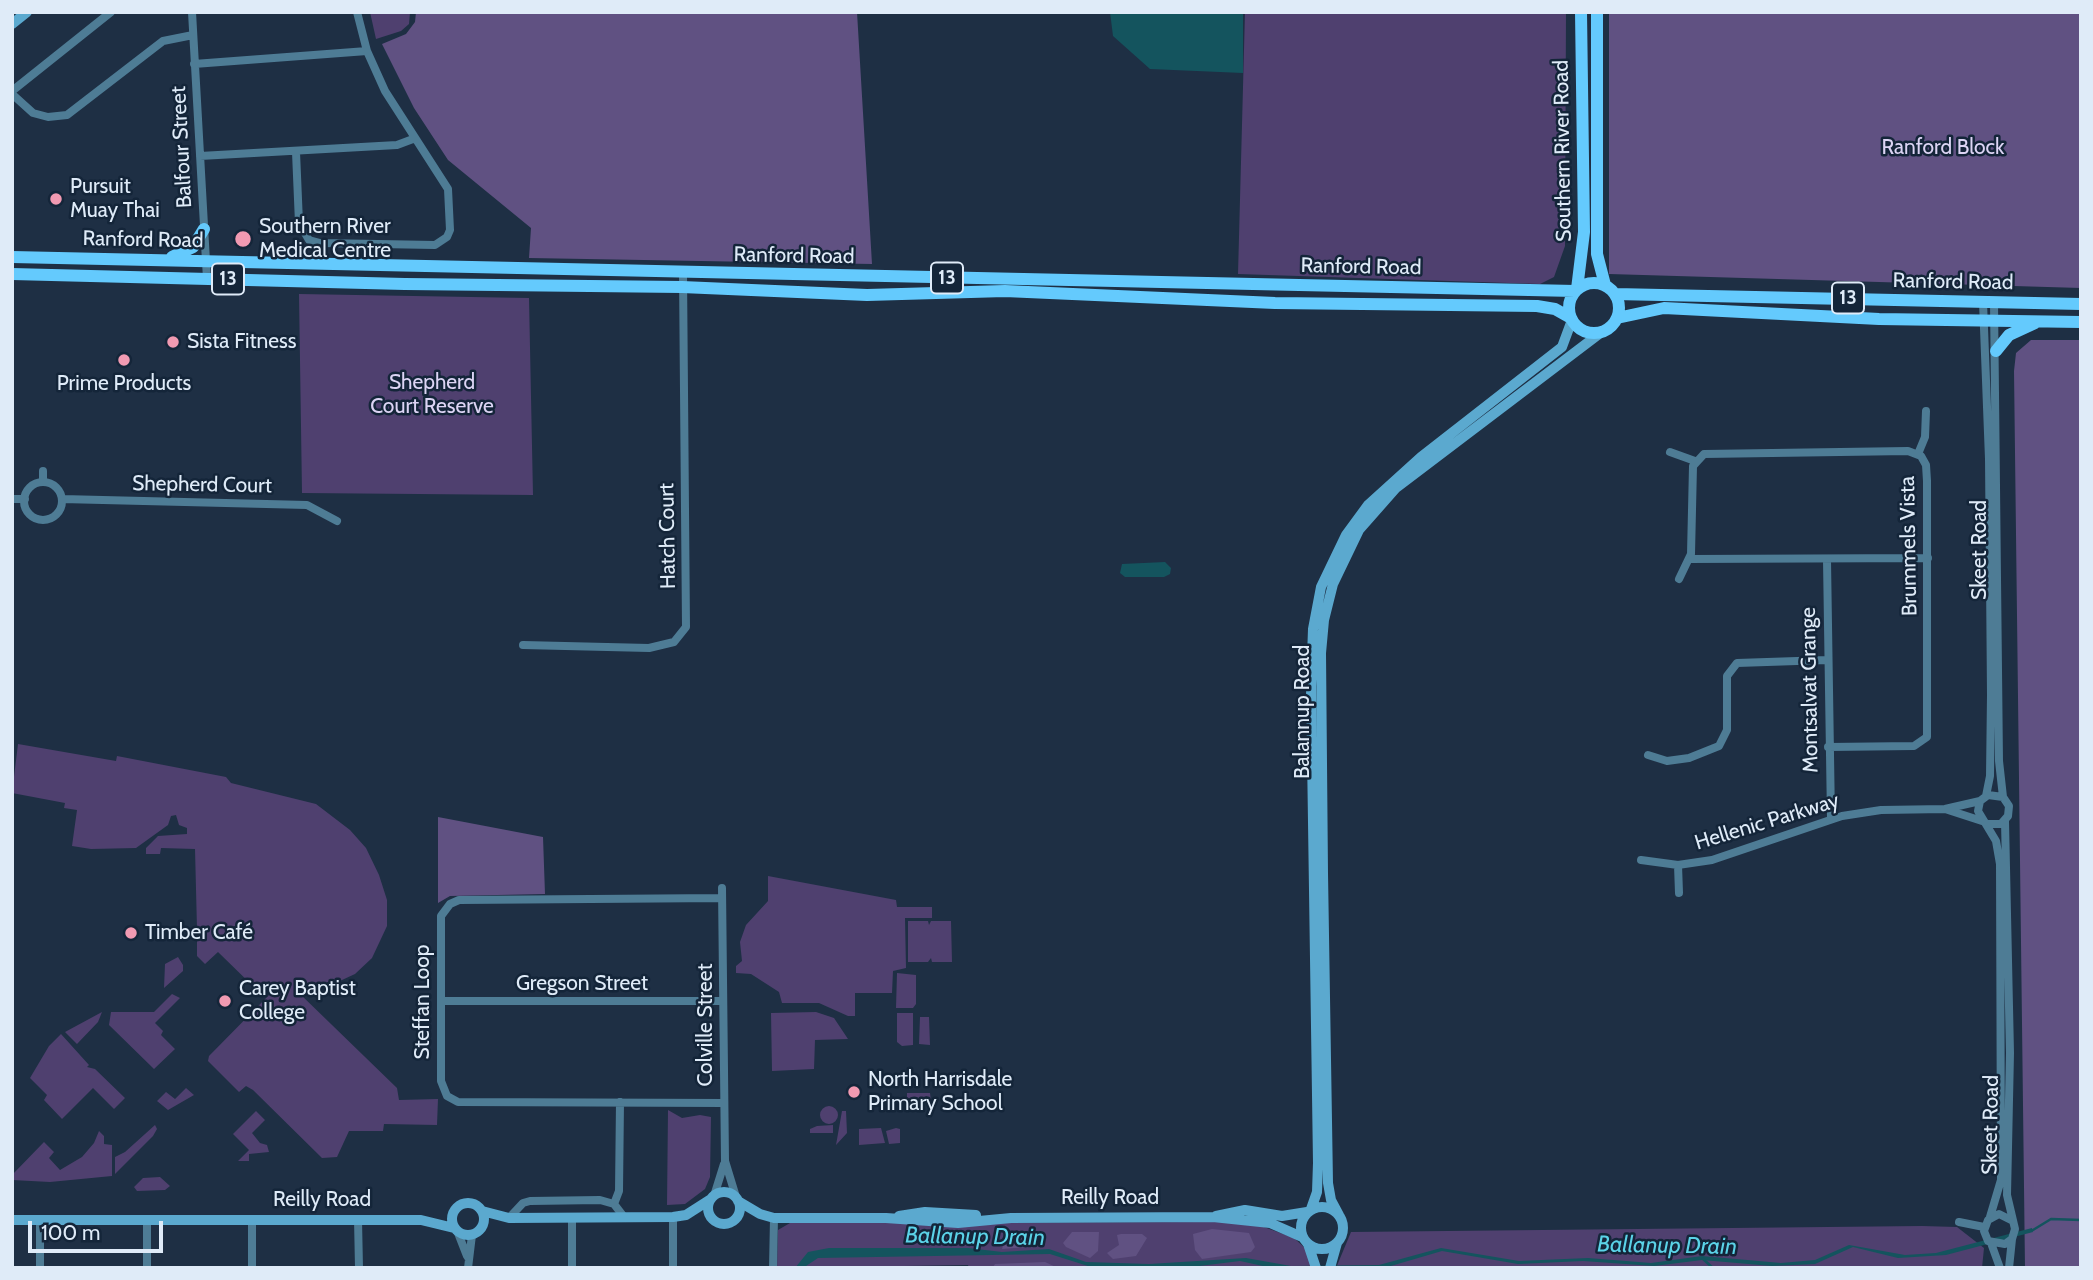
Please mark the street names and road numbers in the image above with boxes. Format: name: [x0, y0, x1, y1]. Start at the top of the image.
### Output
street label: Southern River Road: [1549, 60, 1577, 242]
street label: Balfour Street: [166, 85, 198, 209]
street label: Ranford Road: [82, 226, 204, 254]
street label: Ranford Road: [733, 242, 855, 270]
street label: Ranford Road: [1300, 253, 1422, 281]
road number: 13: [931, 262, 963, 294]
road number: 13: [212, 264, 244, 294]
street label: Ranford Road: [1892, 268, 2014, 296]
road number: 13: [1832, 282, 1864, 314]
street label: Shepherd Court: [132, 471, 272, 499]
street label: Brummels Vista: [1895, 476, 1923, 616]
street label: Hatch Court: [654, 483, 682, 589]
street label: Skeet Road: [1967, 500, 1993, 600]
street label: Montsalvat Grange: [1796, 607, 1824, 773]
street label: Balannup Road: [1290, 645, 1316, 779]
street label: Hellenic Parkway: [1692, 788, 1842, 856]
street label: Steffan Loop: [410, 944, 436, 1060]
street label: Colville Street: [693, 963, 719, 1087]
street label: Gregson Street: [516, 971, 648, 997]
street label: Skeet Road: [1978, 1075, 2004, 1175]
street label: Reilly Road: [1061, 1185, 1159, 1211]
street label: Reilly Road: [273, 1187, 371, 1213]

